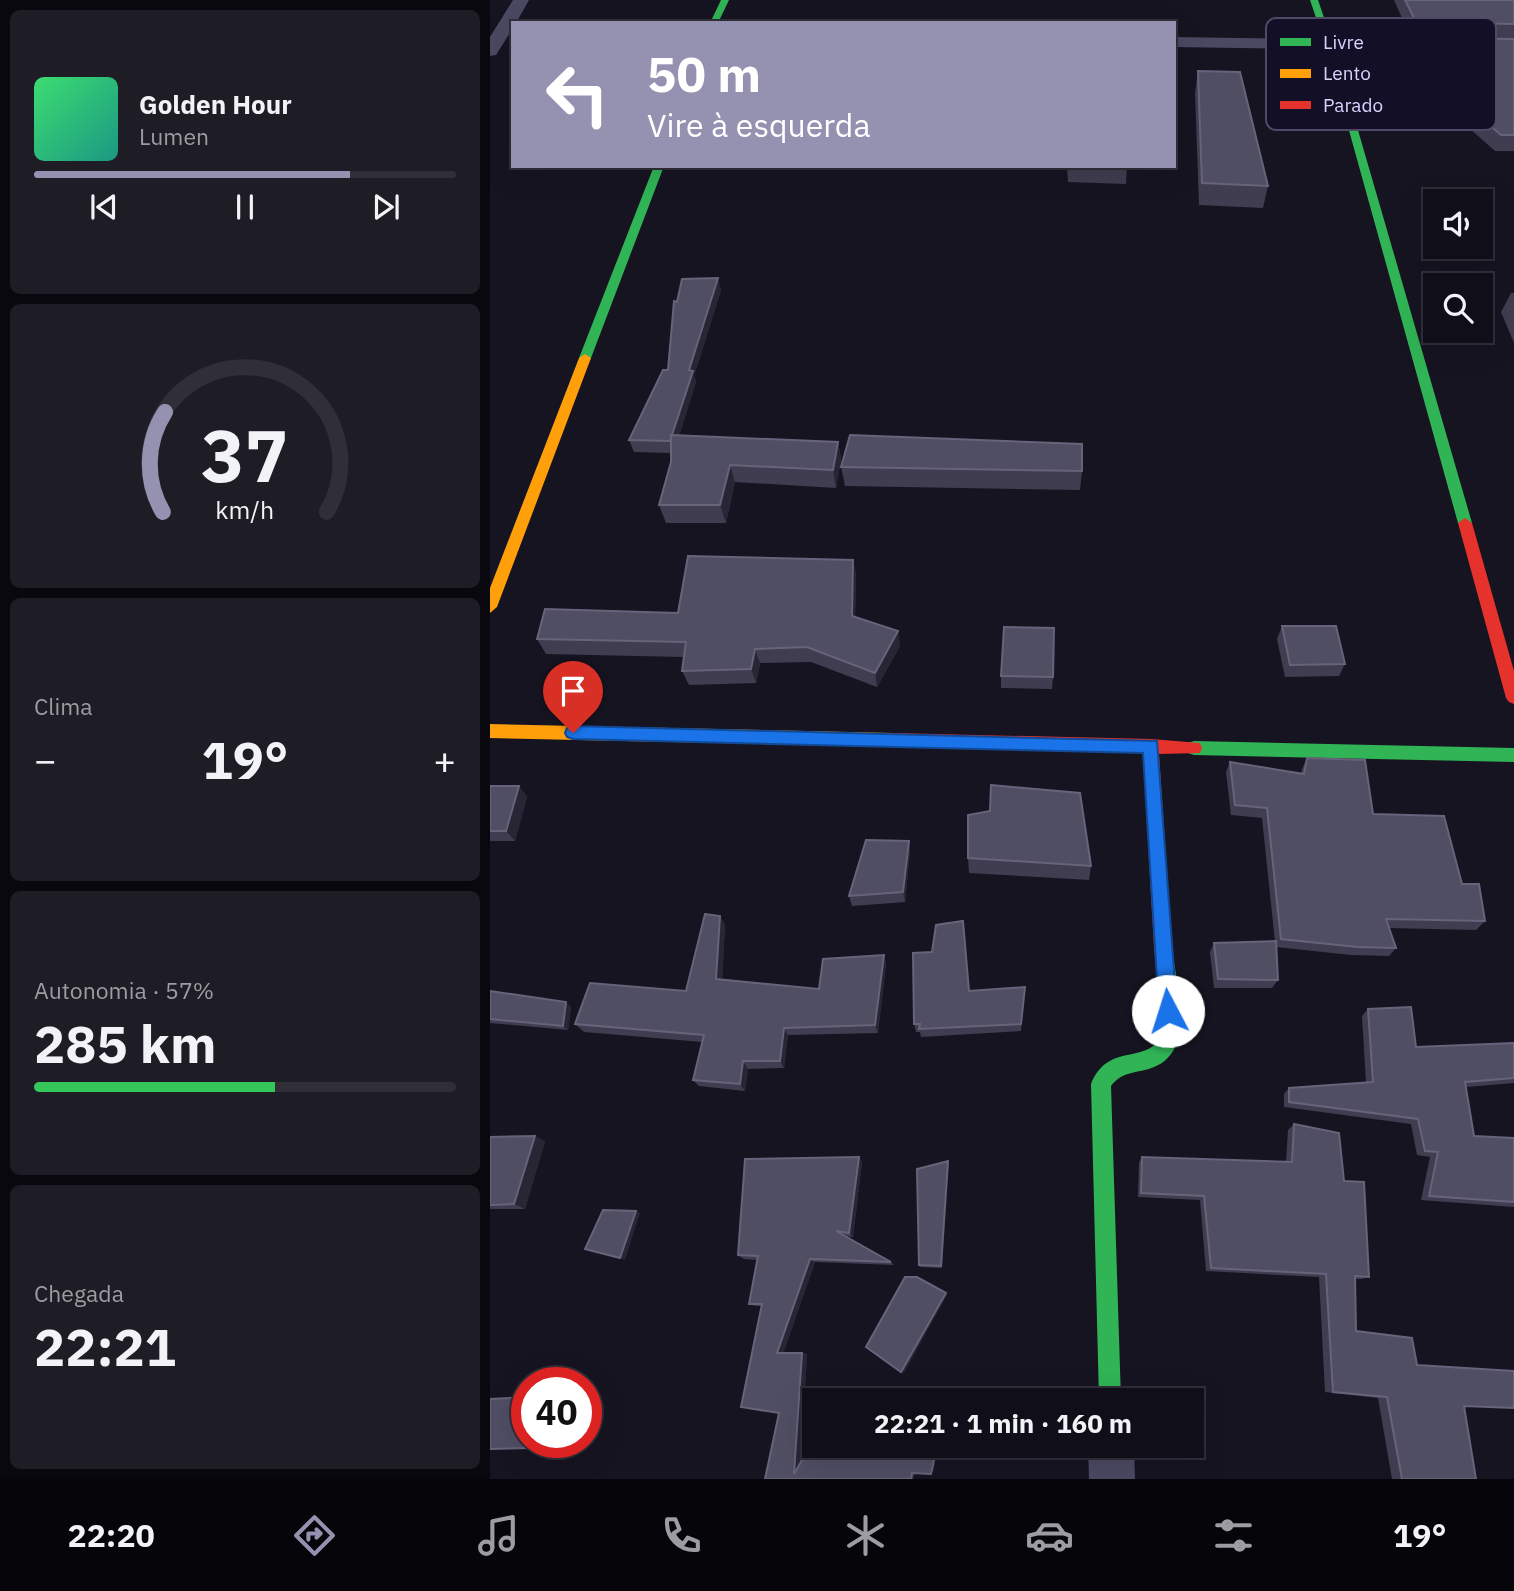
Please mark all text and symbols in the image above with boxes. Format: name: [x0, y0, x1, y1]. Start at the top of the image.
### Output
legend: [1266, 18, 1496, 130]
text: Livre: [1323, 30, 1364, 54]
text: 50 m: [647, 42, 761, 105]
icon: left: [532, 49, 623, 140]
text: Lento: [1323, 61, 1371, 85]
text: Golden Hour: [139, 87, 292, 121]
text: Parado: [1323, 93, 1383, 117]
text: Vire à esquerda: [647, 104, 871, 146]
text: Lumen: [139, 121, 209, 151]
icon: previous: [85, 188, 123, 226]
icon: pause: [226, 188, 264, 226]
icon: next: [367, 188, 405, 226]
map controls: [1423, 189, 1493, 343]
button: sound: [1423, 189, 1493, 259]
button: search: [1423, 273, 1493, 343]
text: 37: [201, 407, 289, 502]
text: km/h: [216, 492, 274, 525]
pin: [543, 661, 603, 733]
icon: arrive: [554, 672, 592, 710]
text: Clima: [34, 691, 93, 721]
text: 19°: [202, 726, 288, 793]
text: −: [34, 735, 57, 784]
text: +: [433, 735, 456, 784]
position arrow: [1131, 974, 1205, 1048]
text: Autonomia · 57%: [34, 975, 214, 1005]
text: 285 km: [34, 1010, 216, 1077]
text: Chegada: [34, 1278, 124, 1308]
text: 22:21: [34, 1313, 176, 1380]
speed limit sign: 40: [511, 1367, 602, 1458]
text: 22:21 · 1 min · 160 m: [874, 1406, 1132, 1440]
icon: directions: [290, 1511, 339, 1560]
icon: music: [474, 1511, 523, 1560]
icon: phone: [657, 1511, 706, 1560]
icon: climate: [841, 1511, 890, 1560]
icon: car: [1025, 1511, 1074, 1560]
icon: filters: [1209, 1511, 1258, 1560]
text: 22:20: [67, 1514, 155, 1556]
text: 19°: [1393, 1514, 1447, 1556]

